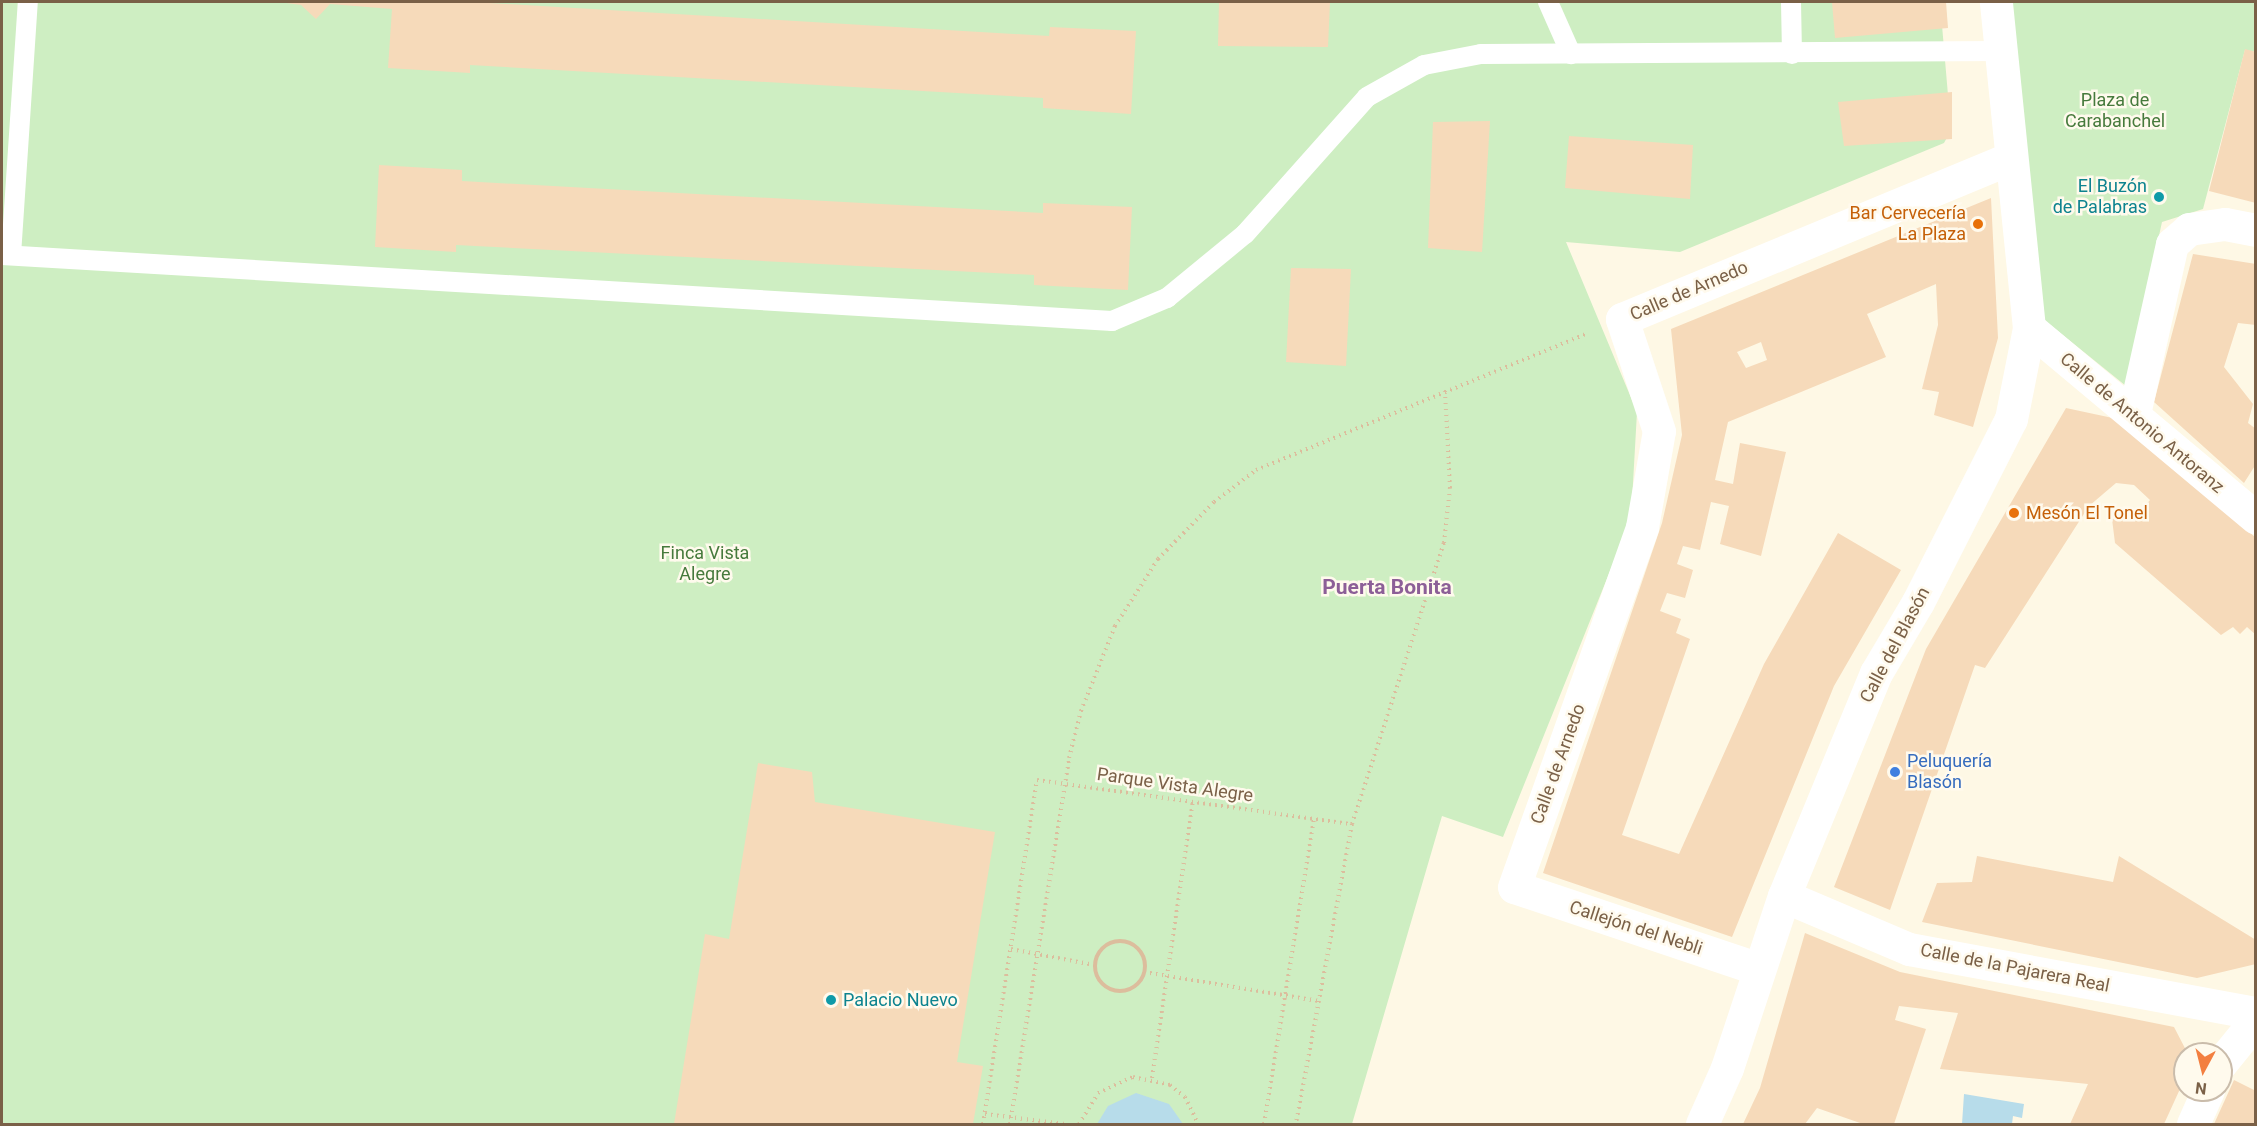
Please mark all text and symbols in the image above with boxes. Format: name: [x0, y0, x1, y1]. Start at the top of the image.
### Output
park label: Plaza de Carabanchel: [2065, 90, 2165, 132]
place label: El Buzón de Palabras: [2053, 176, 2147, 219]
marker: El Buzón de Palabras: [2152, 190, 2166, 204]
place label: Bar Cervecería La Plaza: [1849, 203, 1966, 246]
marker: Bar Cervecería La Plaza: [1971, 217, 1985, 231]
street label: Calle de Arnedo: [1627, 256, 1751, 326]
street label: Calle de Antonio Antoranz: [2056, 348, 2228, 498]
place label: Mesón El Tonel: [2026, 502, 2148, 524]
marker: Mesón El Tonel: [2007, 506, 2021, 520]
park label: Finca Vista Alegre: [661, 543, 749, 586]
district label: Puerta Bonita: [1322, 574, 1452, 600]
street label: Calle del Blasón: [1855, 584, 1935, 706]
street label: Calle de Arnedo: [1526, 701, 1590, 827]
place label: Peluquería Blasón: [1907, 751, 1992, 794]
street label: Parque Vista Alegre: [1095, 763, 1255, 807]
marker: Peluquería Blasón: [1888, 765, 1902, 779]
street label: Callejón del Nebli: [1567, 896, 1705, 960]
street label: Calle de la Pajarera Real: [1918, 939, 2112, 997]
place label: Palacio Nuevo: [843, 989, 958, 1011]
marker: Palacio Nuevo: [824, 993, 838, 1007]
north arrow: [2173, 1042, 2233, 1102]
text: N: [2194, 1078, 2208, 1098]

